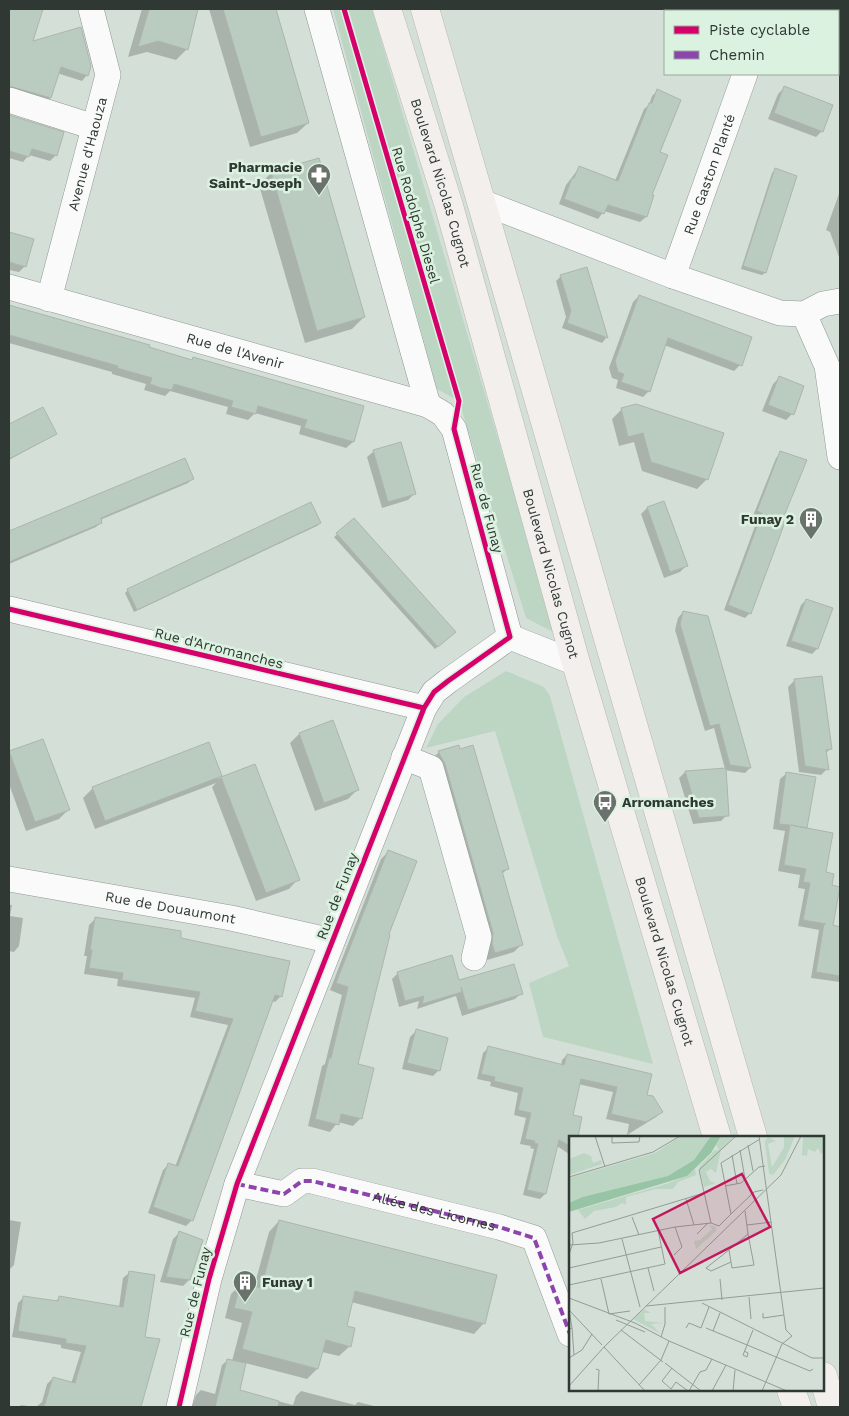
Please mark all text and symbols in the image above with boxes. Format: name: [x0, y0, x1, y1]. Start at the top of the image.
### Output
legend: [664, 10, 839, 75]
text: Piste cyclable: [709, 21, 810, 39]
text: Chemin: [709, 46, 765, 64]
street label: Avenue d'Haouza: [65, 95, 110, 213]
street label: Boulevard Nicolas Cugnot: [408, 96, 474, 269]
street label: Rue Gaston Planté: [680, 112, 738, 237]
street label: Rue Rodolphe Diesel: [389, 145, 443, 286]
place label: Pharmacie Saint-Joseph: [209, 159, 302, 191]
pharmacy icon: Pharmacie Saint-Joseph: [306, 162, 332, 196]
street label: Rue de l'Avenir: [185, 329, 286, 372]
street label: Rue de Funay: [467, 461, 507, 555]
street label: Boulevard Nicolas Cugnot: [520, 487, 582, 660]
building icon: Funay 2: [798, 506, 824, 540]
place label: Funay 2: [741, 511, 794, 527]
street label: Rue d'Arromanches: [153, 624, 285, 672]
bus stop icon: Arromanches: [592, 789, 618, 823]
place label: Arromanches: [622, 794, 714, 810]
street label: Rue de Funay: [313, 849, 361, 942]
street label: Boulevard Nicolas Cugnot: [632, 875, 697, 1048]
street label: Rue de Douaumont: [104, 888, 237, 927]
inset map: [569, 1136, 824, 1391]
street label: Allée des Licornes: [371, 1188, 497, 1234]
street label: Rue de Funay: [176, 1245, 214, 1339]
building icon: Funay 1: [232, 1269, 258, 1303]
place label: Funay 1: [262, 1274, 313, 1290]

